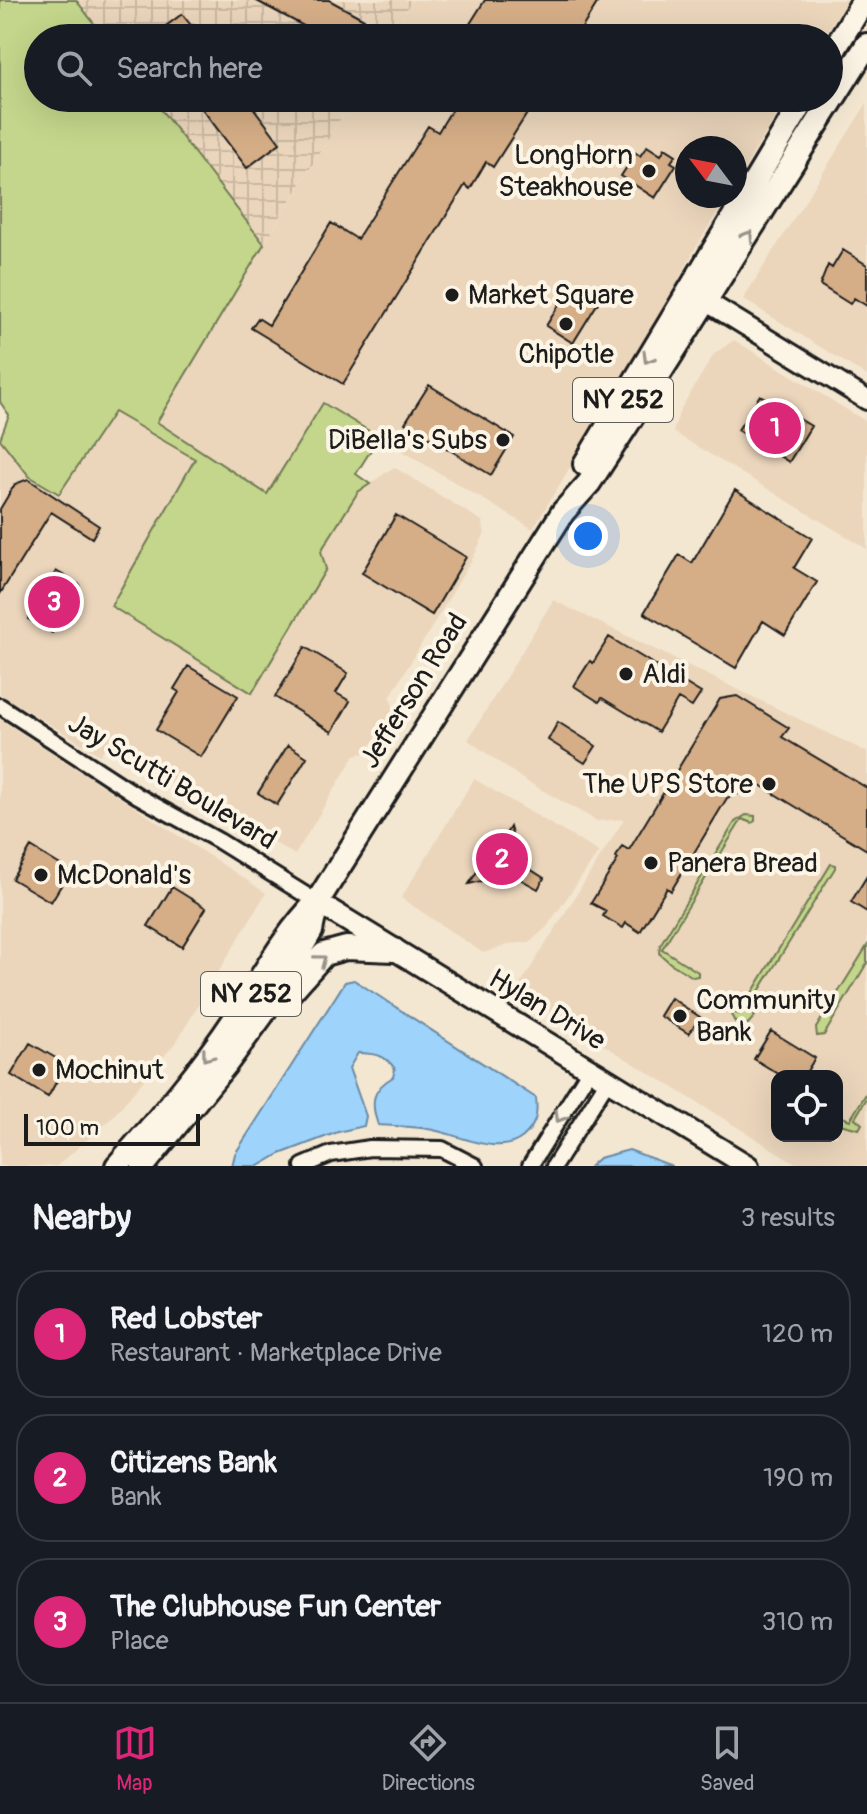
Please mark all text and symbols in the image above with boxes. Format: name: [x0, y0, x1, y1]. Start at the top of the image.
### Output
search box: [24, 24, 843, 112]
icon: search: [52, 46, 96, 90]
text: Search here: [116, 50, 263, 87]
north arrow: [675, 136, 747, 208]
place label: LongHorn Steakhouse: [498, 138, 633, 205]
marker: LongHorn Steakhouse: [640, 162, 658, 180]
one-way arrow: [738, 230, 754, 245]
place label: Market Square: [468, 278, 634, 313]
marker: Market Square: [443, 286, 461, 304]
marker: Chipotle: [557, 315, 575, 333]
place label: Chipotle: [518, 337, 614, 372]
one-way arrow: [642, 349, 658, 364]
road number: NY 252: [573, 378, 673, 422]
pin: 1: [749, 398, 801, 458]
place label: DiBella's Subs: [328, 423, 487, 458]
marker: DiBella's Subs: [494, 431, 512, 449]
your location: [568, 516, 608, 556]
pin: 3: [28, 572, 80, 632]
street label: Jefferson Road: [352, 607, 476, 775]
place label: Aldi: [642, 657, 686, 692]
marker: Aldi: [617, 665, 635, 683]
street label: Jay Scutti Boulevard: [61, 706, 283, 858]
place label: The UPS Store: [582, 767, 753, 802]
marker: The UPS Store: [760, 775, 778, 793]
pin: 2: [476, 829, 528, 889]
place label: Panera Bread: [667, 846, 818, 881]
marker: Panera Bread: [642, 854, 660, 872]
place label: McDonald's: [57, 858, 191, 893]
marker: McDonald's: [32, 866, 50, 884]
one-way arrow: [312, 955, 327, 970]
street label: Hylan Drive: [482, 961, 612, 1059]
road number: NY 252: [201, 972, 301, 1016]
place label: Community Bank: [696, 983, 835, 1050]
marker: Community Bank: [671, 1007, 689, 1025]
one-way arrow: [202, 1048, 217, 1062]
place label: Mochinut: [55, 1053, 164, 1088]
marker: Mochinut: [30, 1061, 48, 1079]
map controls: [771, 1070, 843, 1142]
button: locate: [771, 1070, 843, 1142]
one-way arrow: [554, 1108, 570, 1123]
scale bar: [24, 1110, 200, 1146]
text: 100 m: [36, 1114, 99, 1142]
text: Nearby: [32, 1197, 131, 1240]
text: 3 results: [741, 1202, 835, 1234]
text: Red Lobster: [110, 1300, 262, 1337]
text: 1: [55, 1318, 65, 1350]
text: 120 m: [762, 1318, 833, 1350]
text: Restaurant · Marketplace Drive: [110, 1337, 442, 1369]
text: Citizens Bank: [110, 1444, 277, 1481]
text: 2: [53, 1462, 67, 1494]
text: 190 m: [763, 1462, 833, 1494]
text: Bank: [110, 1481, 162, 1513]
text: The Clubhouse Fun Center: [110, 1588, 441, 1625]
text: 3: [53, 1606, 67, 1638]
text: 310 m: [762, 1606, 833, 1638]
text: Place: [110, 1625, 169, 1657]
tab: Map: [113, 1721, 157, 1797]
tab: Directions: [382, 1721, 475, 1797]
tab: Saved: [700, 1721, 754, 1797]

